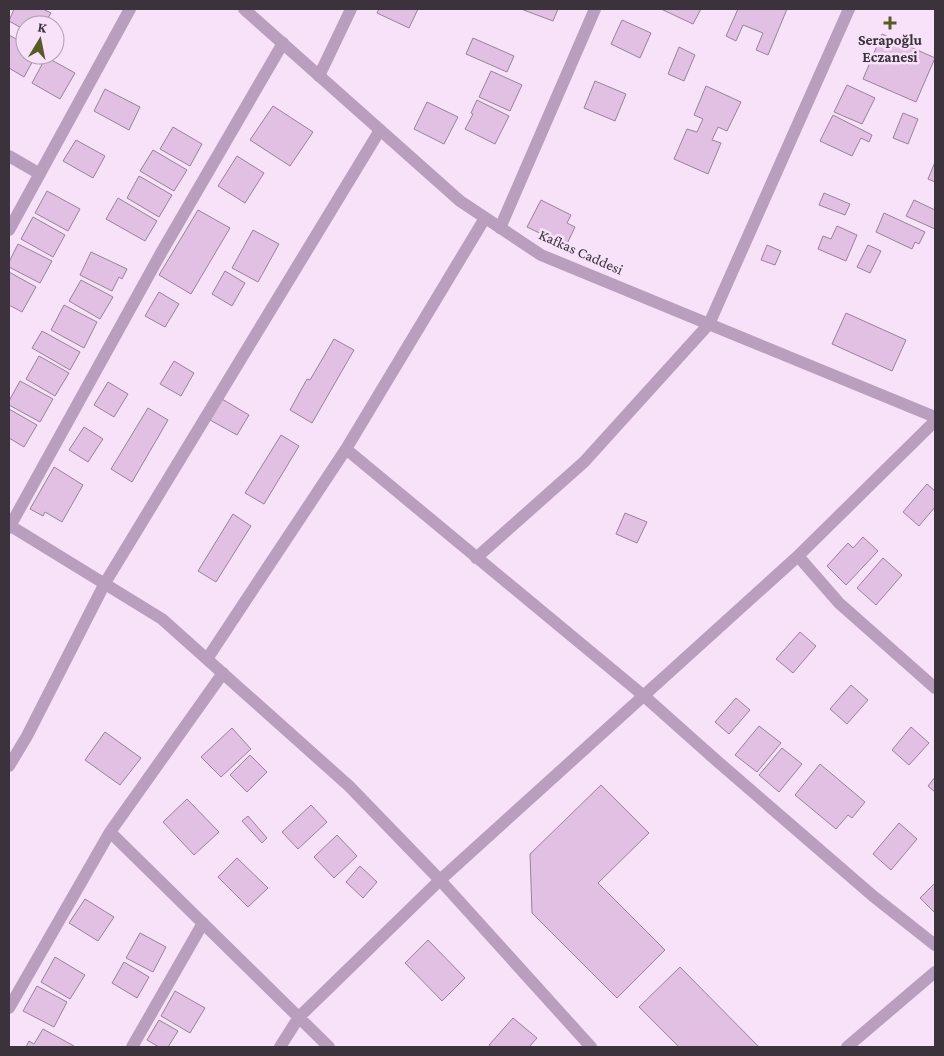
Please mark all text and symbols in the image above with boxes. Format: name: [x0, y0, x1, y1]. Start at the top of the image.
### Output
north arrow: [15, 15, 65, 65]
marker: Serapoğlu Eczanesi: [884, 17, 896, 29]
text: K: [36, 19, 49, 36]
place label: Serapoğlu Eczanesi: [858, 32, 923, 65]
street label: Kafkas Caddesi: [536, 226, 626, 278]

